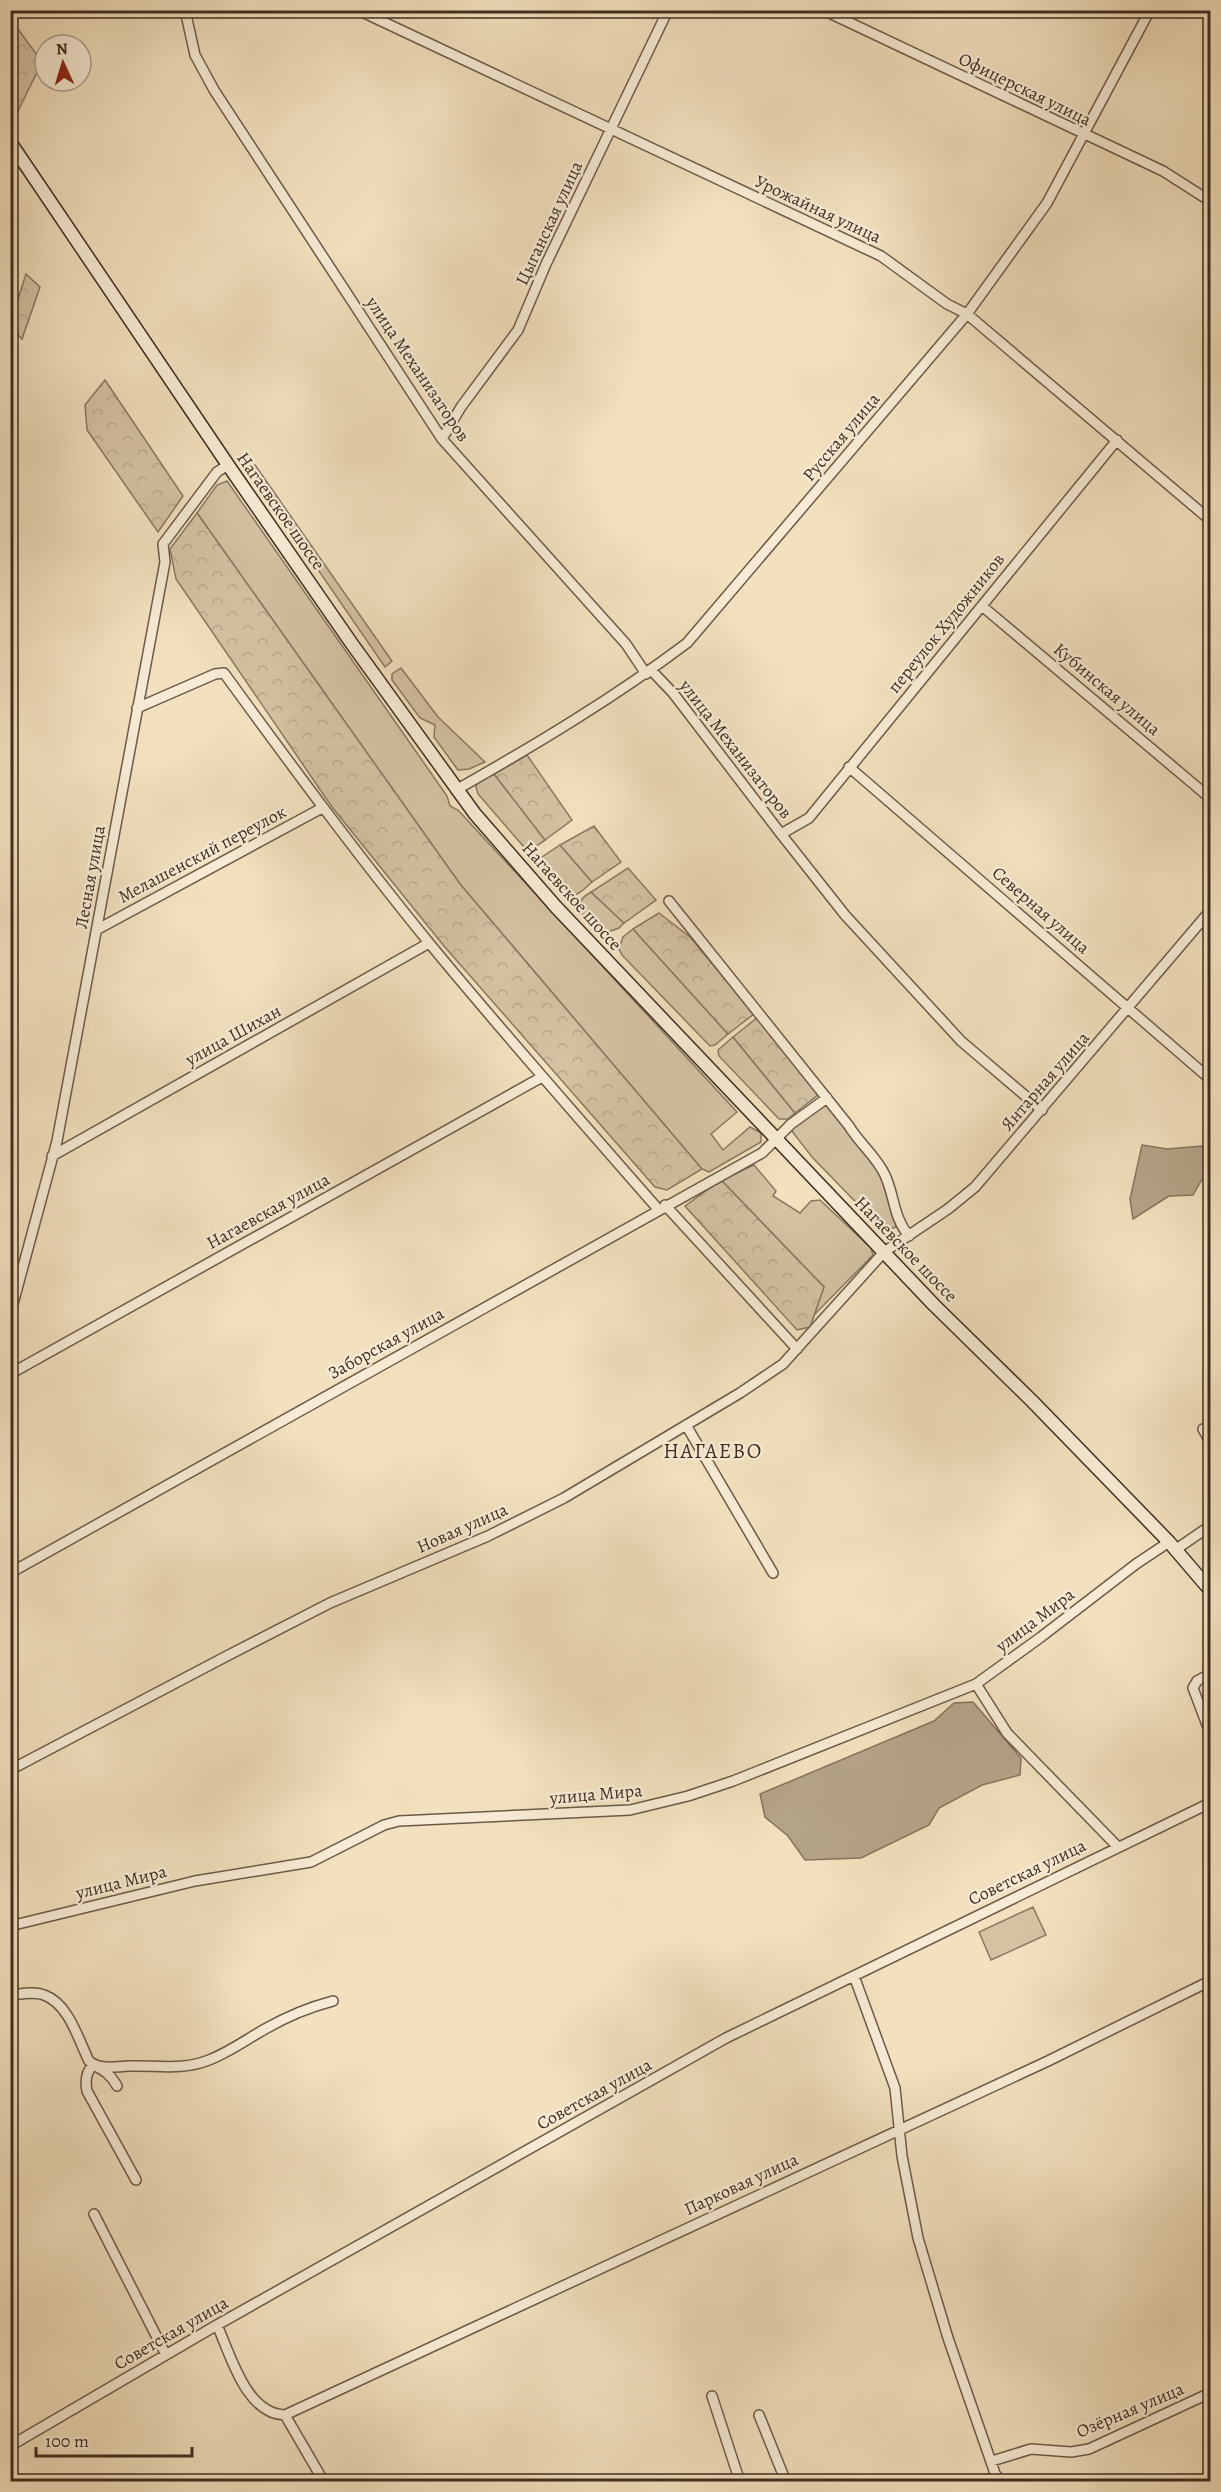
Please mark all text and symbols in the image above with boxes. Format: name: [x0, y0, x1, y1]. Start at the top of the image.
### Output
north arrow: [33, 33, 93, 93]
text: N: [55, 38, 69, 60]
street label: Офицерская улица: [955, 46, 1096, 132]
street label: Цыганская улица: [510, 156, 589, 289]
street label: Урожайная улица: [751, 169, 886, 249]
street label: улица Механизаторов: [360, 291, 476, 446]
street label: Русская улица: [797, 387, 886, 486]
street label: Нагаевское шоссе: [231, 447, 331, 575]
street label: переулок Художников: [882, 548, 1010, 698]
street label: Кубинская улица: [1048, 637, 1166, 741]
street label: улица Механизаторов: [674, 674, 798, 823]
street label: Мелашенский переулок: [114, 799, 290, 909]
street label: Лесная улица: [69, 823, 111, 930]
street label: Нагаевское шоссе: [517, 836, 627, 956]
street label: Северная улица: [987, 861, 1096, 960]
street label: улица Шихан: [180, 999, 285, 1072]
street label: Янтарная улица: [995, 1026, 1095, 1136]
street label: Нагаевская улица: [202, 1167, 334, 1255]
street label: Нагаевское шоссе: [849, 1191, 963, 1307]
street label: Заборская улица: [324, 1301, 449, 1385]
district label: НАГАЕВО: [663, 1437, 763, 1465]
street label: Новая улица: [413, 1497, 512, 1559]
street label: улица Мира: [990, 1582, 1080, 1658]
street label: улица Мира: [548, 1778, 644, 1810]
street label: Советская улица: [964, 1833, 1090, 1911]
street label: улица Мира: [72, 1859, 170, 1905]
street label: Советская улица: [532, 2052, 656, 2136]
street label: Парковая улица: [680, 2147, 803, 2221]
street label: Советская улица: [110, 2290, 233, 2375]
street label: Озёрная улица: [1072, 2376, 1188, 2443]
scale bar: [36, 2420, 192, 2458]
text: 100 m: [45, 2429, 89, 2453]

